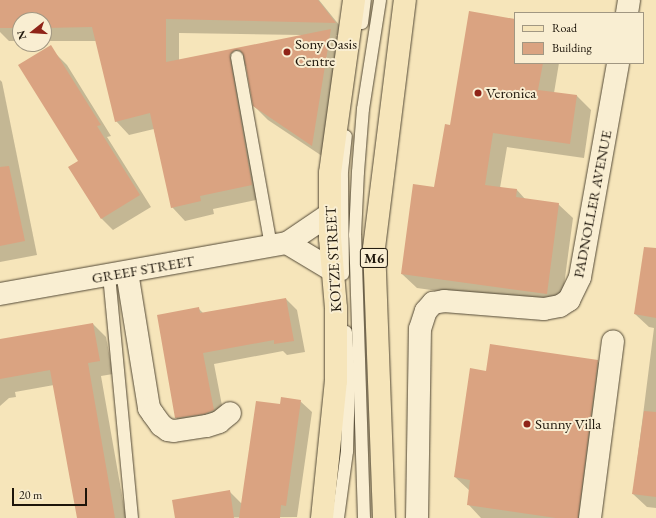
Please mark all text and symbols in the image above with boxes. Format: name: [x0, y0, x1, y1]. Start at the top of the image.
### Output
north arrow: [12, 12, 52, 52]
legend: [514, 12, 644, 64]
text: Road: [552, 20, 577, 36]
text: N: [13, 29, 29, 42]
place label: Sony Oasis Centre: [295, 34, 357, 69]
text: Building: [552, 40, 592, 56]
marker: Sony Oasis Centre: [282, 47, 292, 57]
place label: Veronica: [486, 84, 536, 102]
marker: Veronica: [473, 88, 483, 98]
street label: PADNOLLER AVENUE: [569, 129, 615, 279]
street label: KOTZE STREET: [321, 205, 345, 313]
road number: M6: [359, 246, 389, 270]
street label: GREEF STREET: [90, 251, 196, 287]
place label: Sunny Villa: [535, 415, 601, 433]
marker: Sunny Villa: [522, 419, 532, 429]
scale bar: [14, 480, 89, 506]
text: 20 m: [19, 487, 42, 503]

